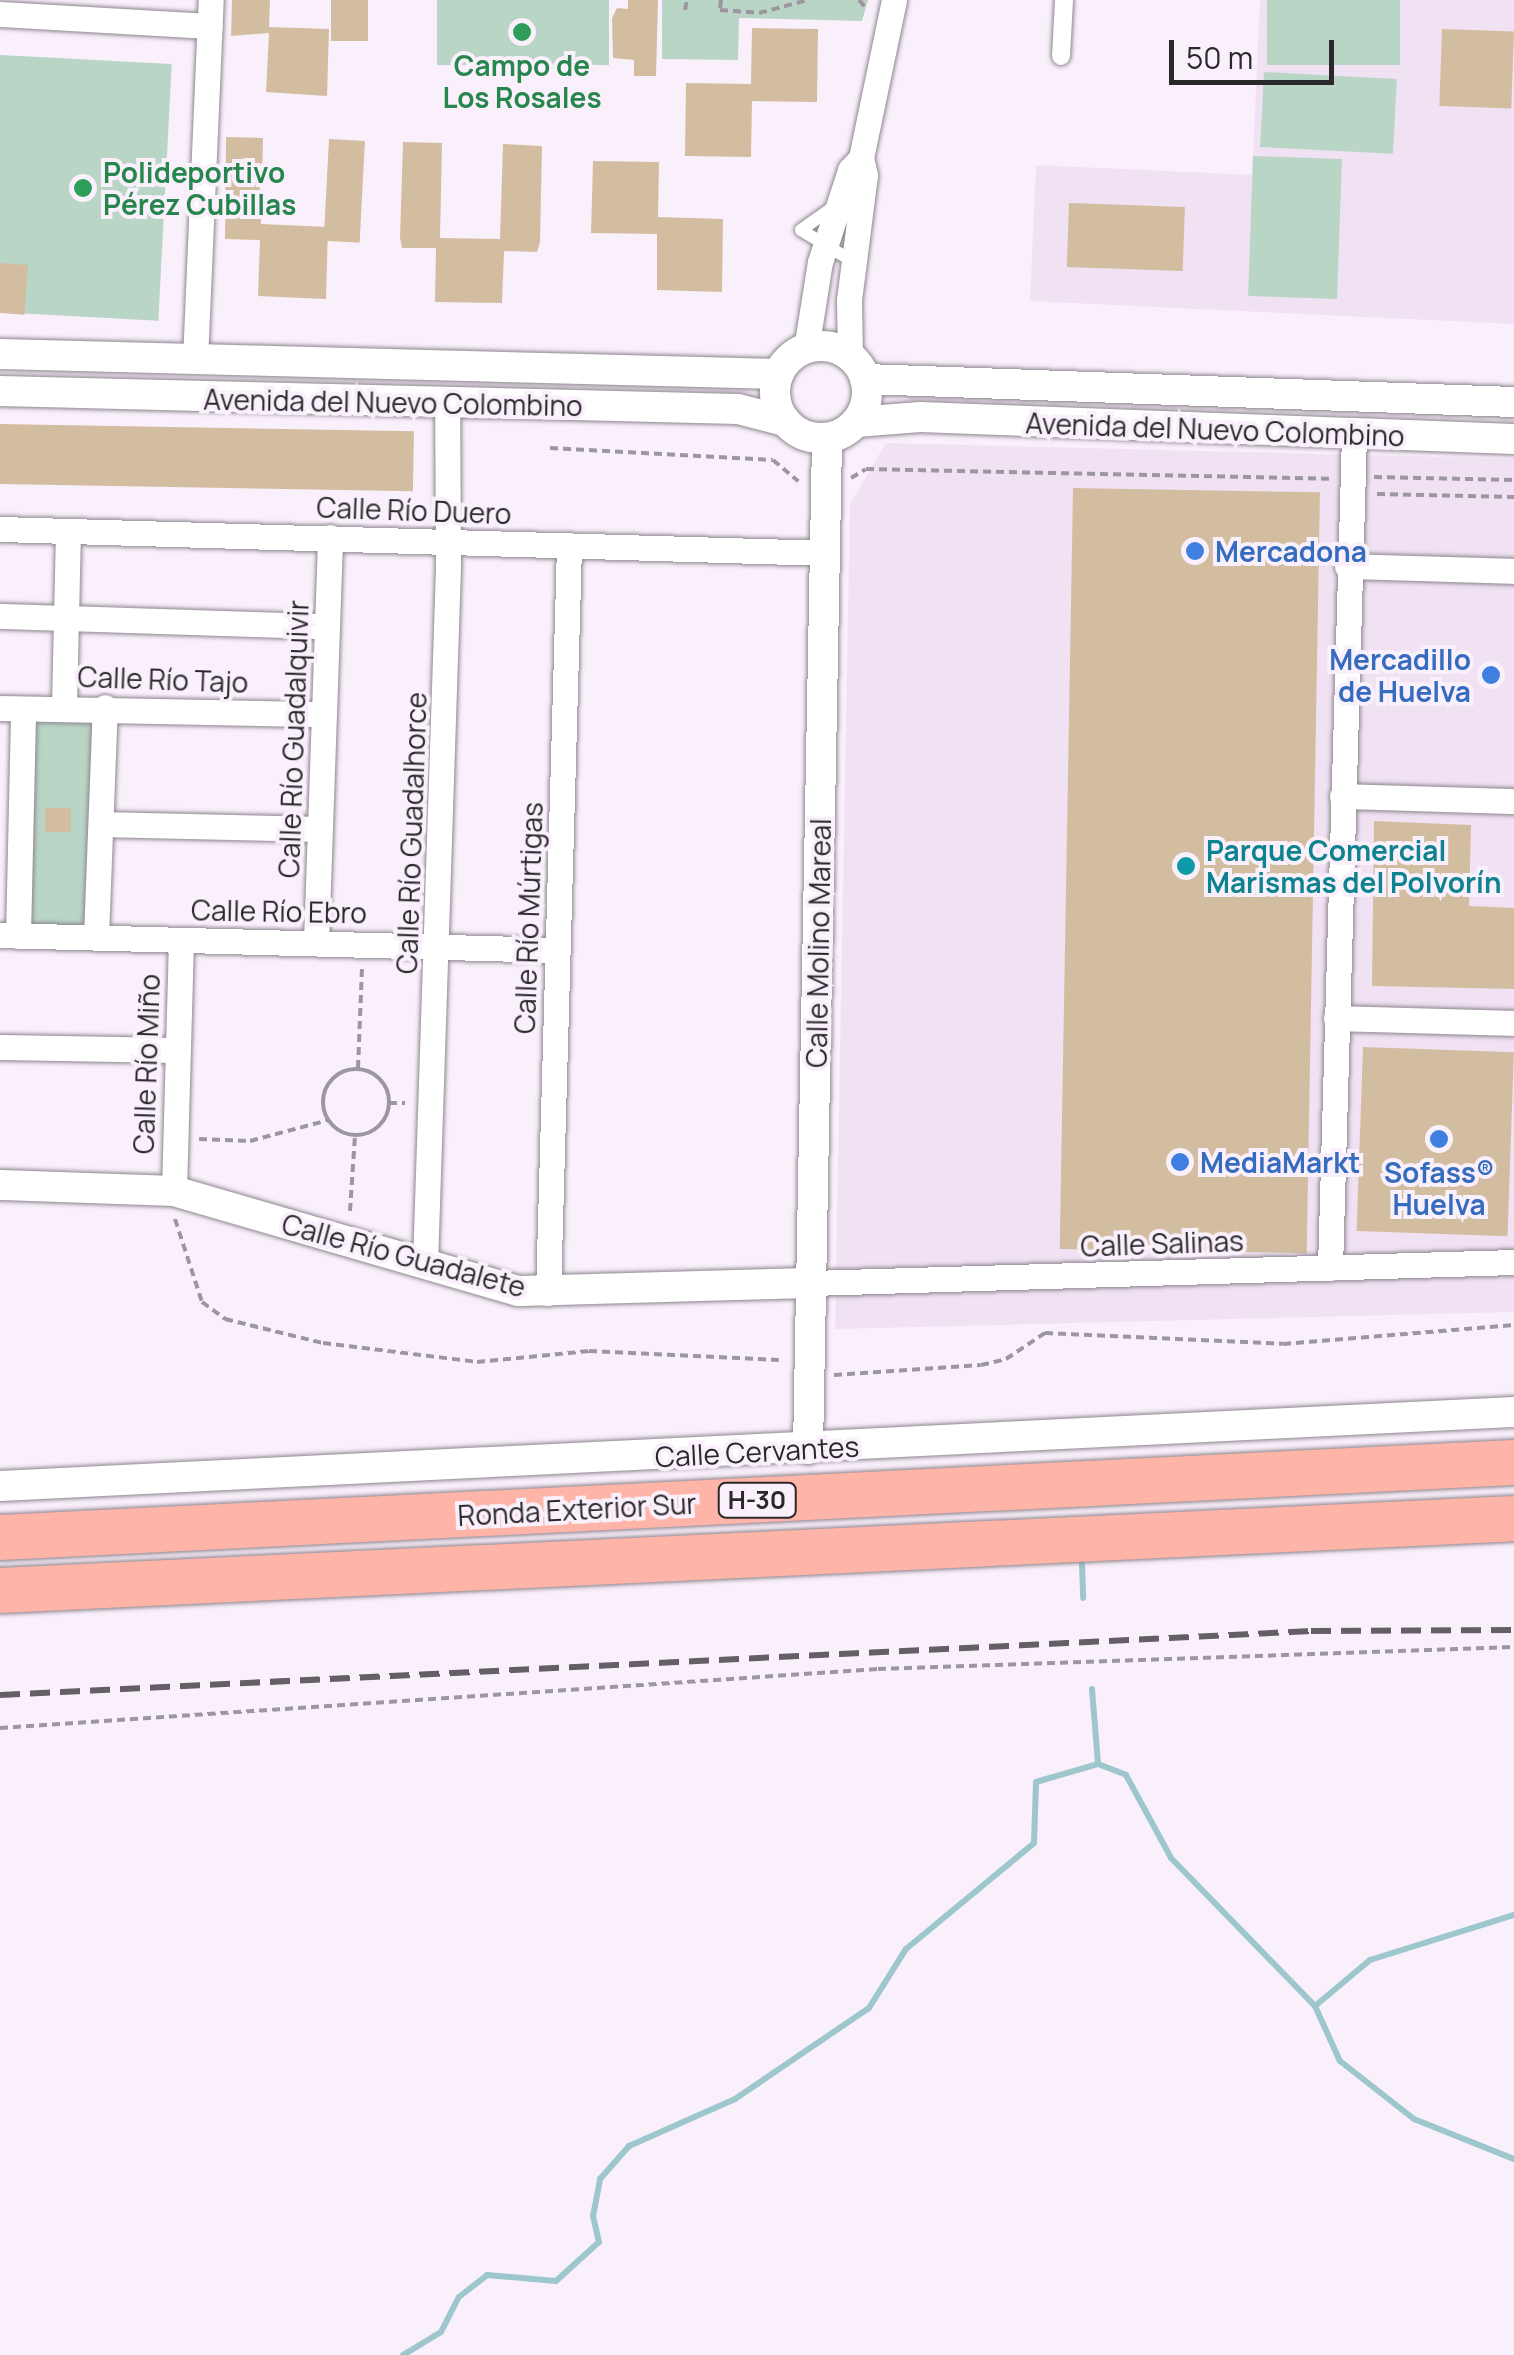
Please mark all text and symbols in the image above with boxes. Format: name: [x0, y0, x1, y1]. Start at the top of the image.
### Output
scale bar: [1174, 20, 1339, 82]
marker: Campo de Los Rosales: [511, 21, 533, 43]
text: 50 m: [1186, 37, 1253, 78]
place label: Campo de Los Rosales: [442, 48, 602, 114]
place label: Polideportivo Pérez Cubillas: [103, 155, 296, 221]
marker: Polideportivo Pérez Cubillas: [72, 177, 94, 199]
street label: Avenida del Nuevo Colombino: [203, 382, 583, 422]
street label: Avenida del Nuevo Colombino: [1025, 406, 1405, 452]
street label: Calle Río Duero: [316, 490, 512, 530]
place label: Mercadona: [1215, 534, 1367, 568]
marker: Mercadona: [1184, 540, 1206, 562]
street label: Calle Río Guadalquivir: [271, 599, 315, 879]
place label: Mercadillo de Huelva: [1329, 642, 1471, 708]
street label: Calle Río Tajo: [77, 659, 249, 699]
marker: Mercadillo de Huelva: [1480, 664, 1502, 686]
street label: Calle Río Guadalhorce: [389, 691, 433, 975]
street label: Calle Río Múrtigas: [507, 802, 549, 1034]
street label: Calle Molino Mareal: [799, 818, 837, 1068]
place label: Parque Comercial Marismas del Polvorín: [1206, 833, 1501, 899]
marker: Parque Comercial Marismas del Polvorín: [1175, 855, 1197, 877]
street label: Calle Río Ebro: [191, 893, 367, 929]
street label: Calle Río Miño: [126, 973, 166, 1155]
marker: Sofass® Huelva: [1428, 1128, 1450, 1150]
place label: MediaMarkt: [1200, 1145, 1360, 1179]
marker: MediaMarkt: [1169, 1151, 1191, 1173]
place label: Sofass® Huelva: [1384, 1155, 1494, 1221]
street label: Calle Río Guadalete: [278, 1206, 530, 1304]
street label: Calle Salinas: [1080, 1223, 1244, 1263]
street label: Calle Cervantes: [654, 1429, 860, 1473]
road number: H-30: [717, 1480, 797, 1520]
street label: Ronda Exterior Sur: [457, 1486, 697, 1532]

